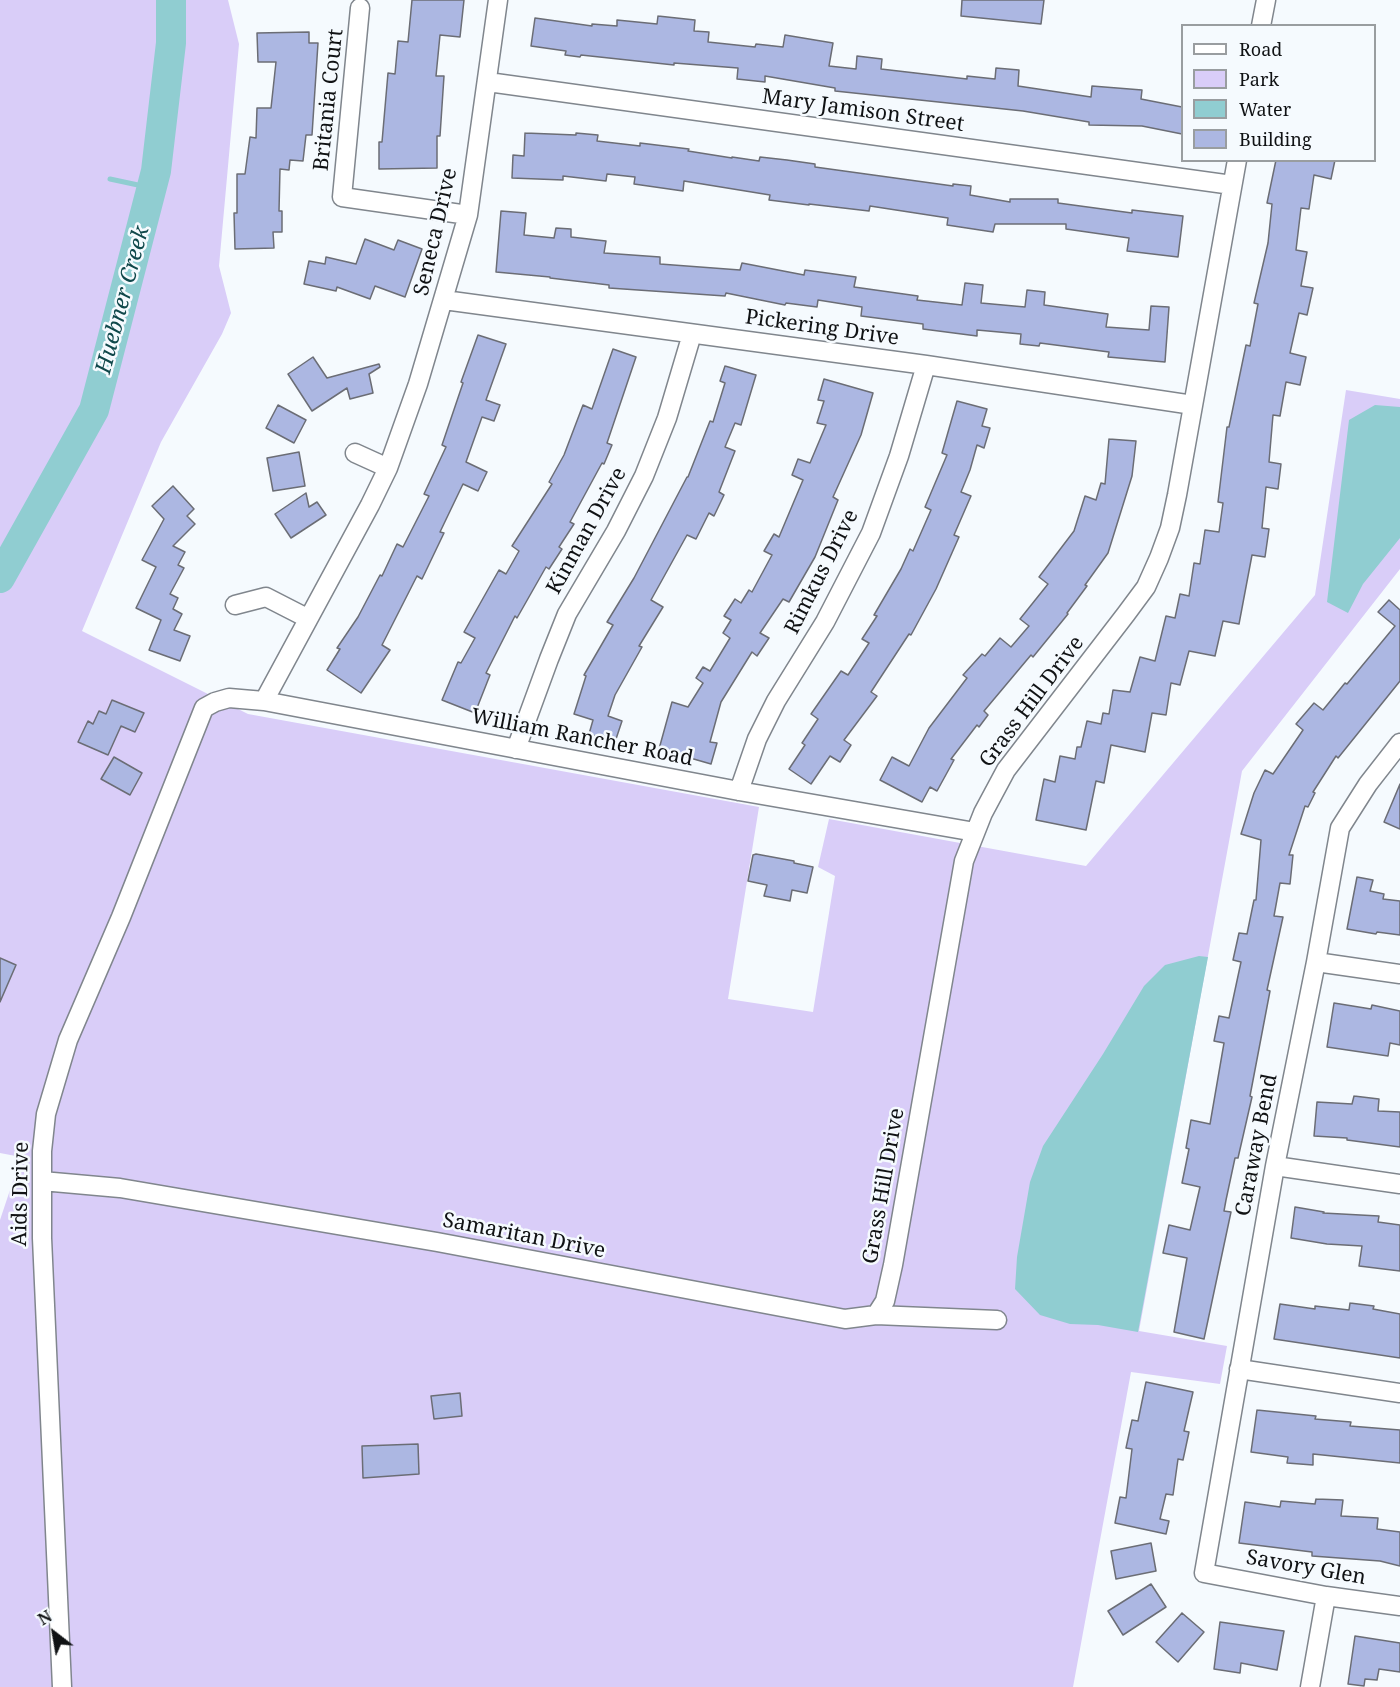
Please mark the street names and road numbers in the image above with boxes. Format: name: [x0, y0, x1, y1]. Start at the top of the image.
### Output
street label: Britania Court: [309, 28, 349, 172]
street label: Mary Jamison Street: [760, 84, 966, 138]
street label: Seneca Drive: [409, 166, 463, 298]
street label: Pickering Drive: [743, 305, 901, 351]
street label: Kinman Drive: [542, 463, 632, 599]
street label: Rimkus Drive: [780, 506, 864, 638]
street label: Grass Hill Drive: [974, 631, 1090, 773]
street label: William Rancher Road: [469, 704, 695, 772]
street label: Caraway Bend: [1231, 1072, 1283, 1218]
street label: Grass Hill Drive: [858, 1106, 910, 1266]
street label: Aids Drive: [7, 1141, 35, 1247]
street label: Samaritan Drive: [441, 1208, 607, 1264]
street label: Savory Glen: [1244, 1545, 1368, 1591]

